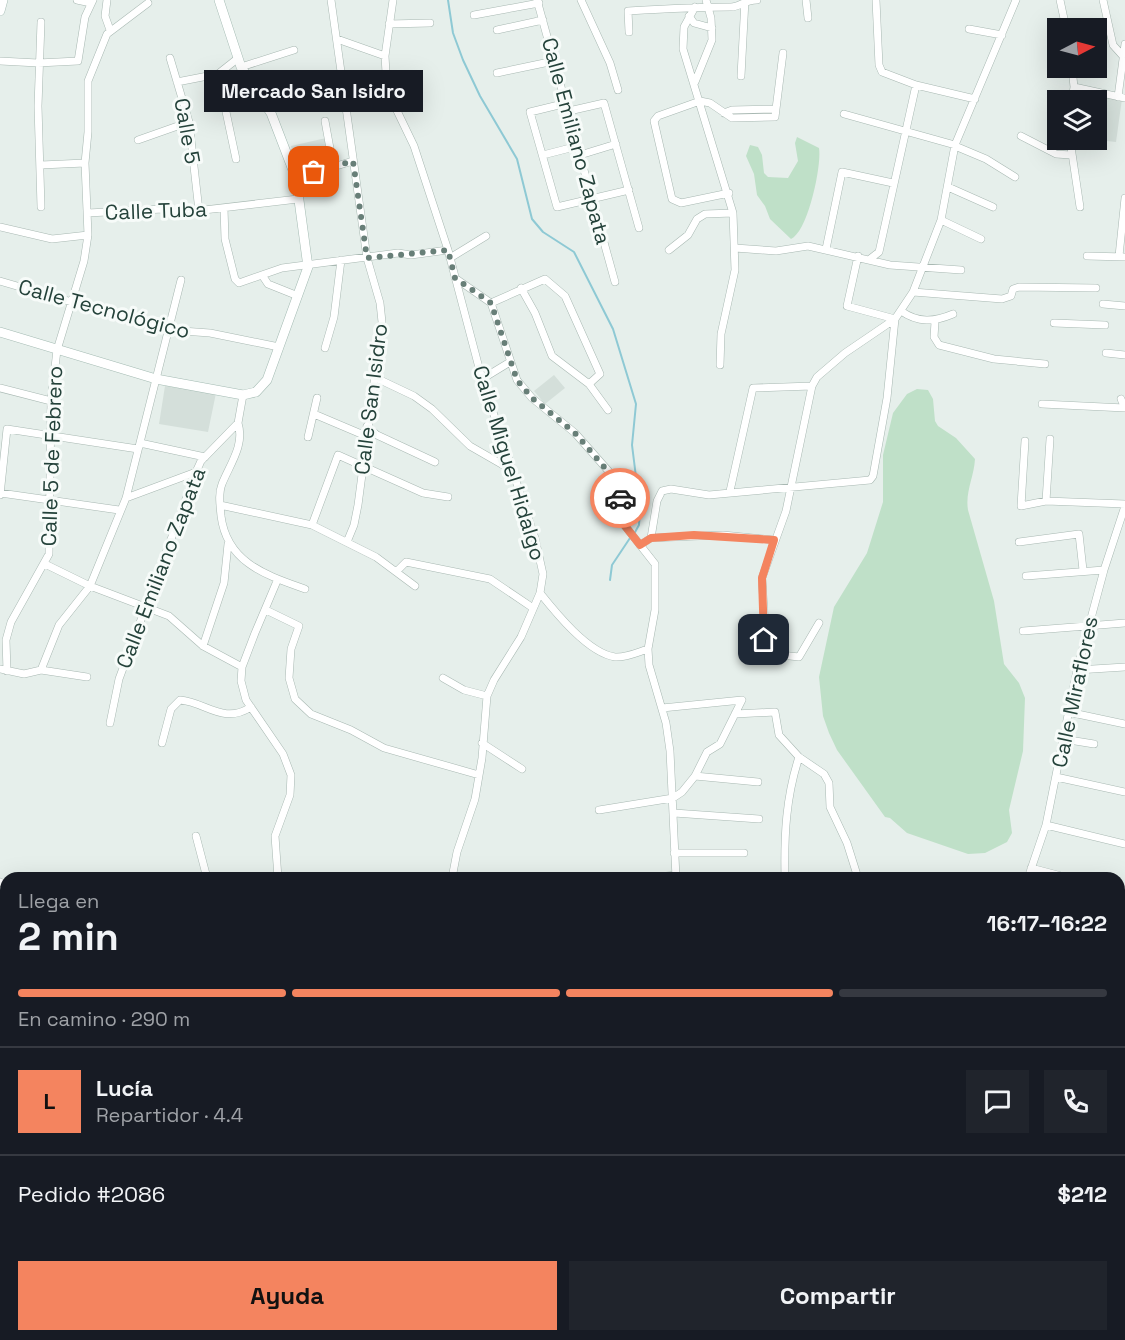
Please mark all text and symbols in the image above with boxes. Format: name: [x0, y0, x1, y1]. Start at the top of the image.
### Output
north arrow: [1047, 18, 1107, 78]
map controls: [1047, 18, 1107, 150]
street label: Calle Emiliano Zapata: [536, 34, 617, 247]
callout: Mercado San Isidro: [204, 70, 424, 112]
text: Mercado San Isidro: [221, 78, 406, 104]
button: layers: [1047, 90, 1107, 150]
street label: Calle 5: [168, 96, 207, 166]
pin: [288, 146, 339, 197]
icon: bag: [297, 155, 330, 188]
street label: Calle Tuba: [104, 195, 208, 226]
street label: Calle Tecnológico: [15, 273, 193, 344]
street label: Calle San Isidro: [348, 322, 393, 476]
street label: Calle Miguel Hidalgo: [467, 362, 552, 564]
street label: Calle 5 de Febrero: [35, 365, 68, 547]
street label: Calle Emiliano Zapata: [110, 463, 211, 672]
courier: [590, 468, 650, 528]
icon: car: [604, 482, 637, 515]
pin: [738, 614, 789, 665]
street label: Calle Miraflores: [1045, 614, 1104, 770]
icon: home: [747, 623, 780, 656]
text: Llega en: [18, 888, 99, 914]
text: 16:17–16:22: [987, 909, 1107, 937]
text: 2 min: [18, 912, 119, 961]
text: En camino · 290 m: [18, 1006, 190, 1032]
button: chat: [966, 1070, 1029, 1133]
button: phone: [1044, 1070, 1107, 1133]
text: Lucía: [96, 1074, 153, 1102]
text: L: [44, 1087, 55, 1115]
text: Repartidor · 4.4: [96, 1102, 243, 1128]
text: Pedido #2086: [18, 1180, 165, 1208]
text: $212: [1058, 1180, 1107, 1208]
button: Ayuda: [18, 1261, 557, 1330]
button: Compartir: [569, 1261, 1107, 1330]

